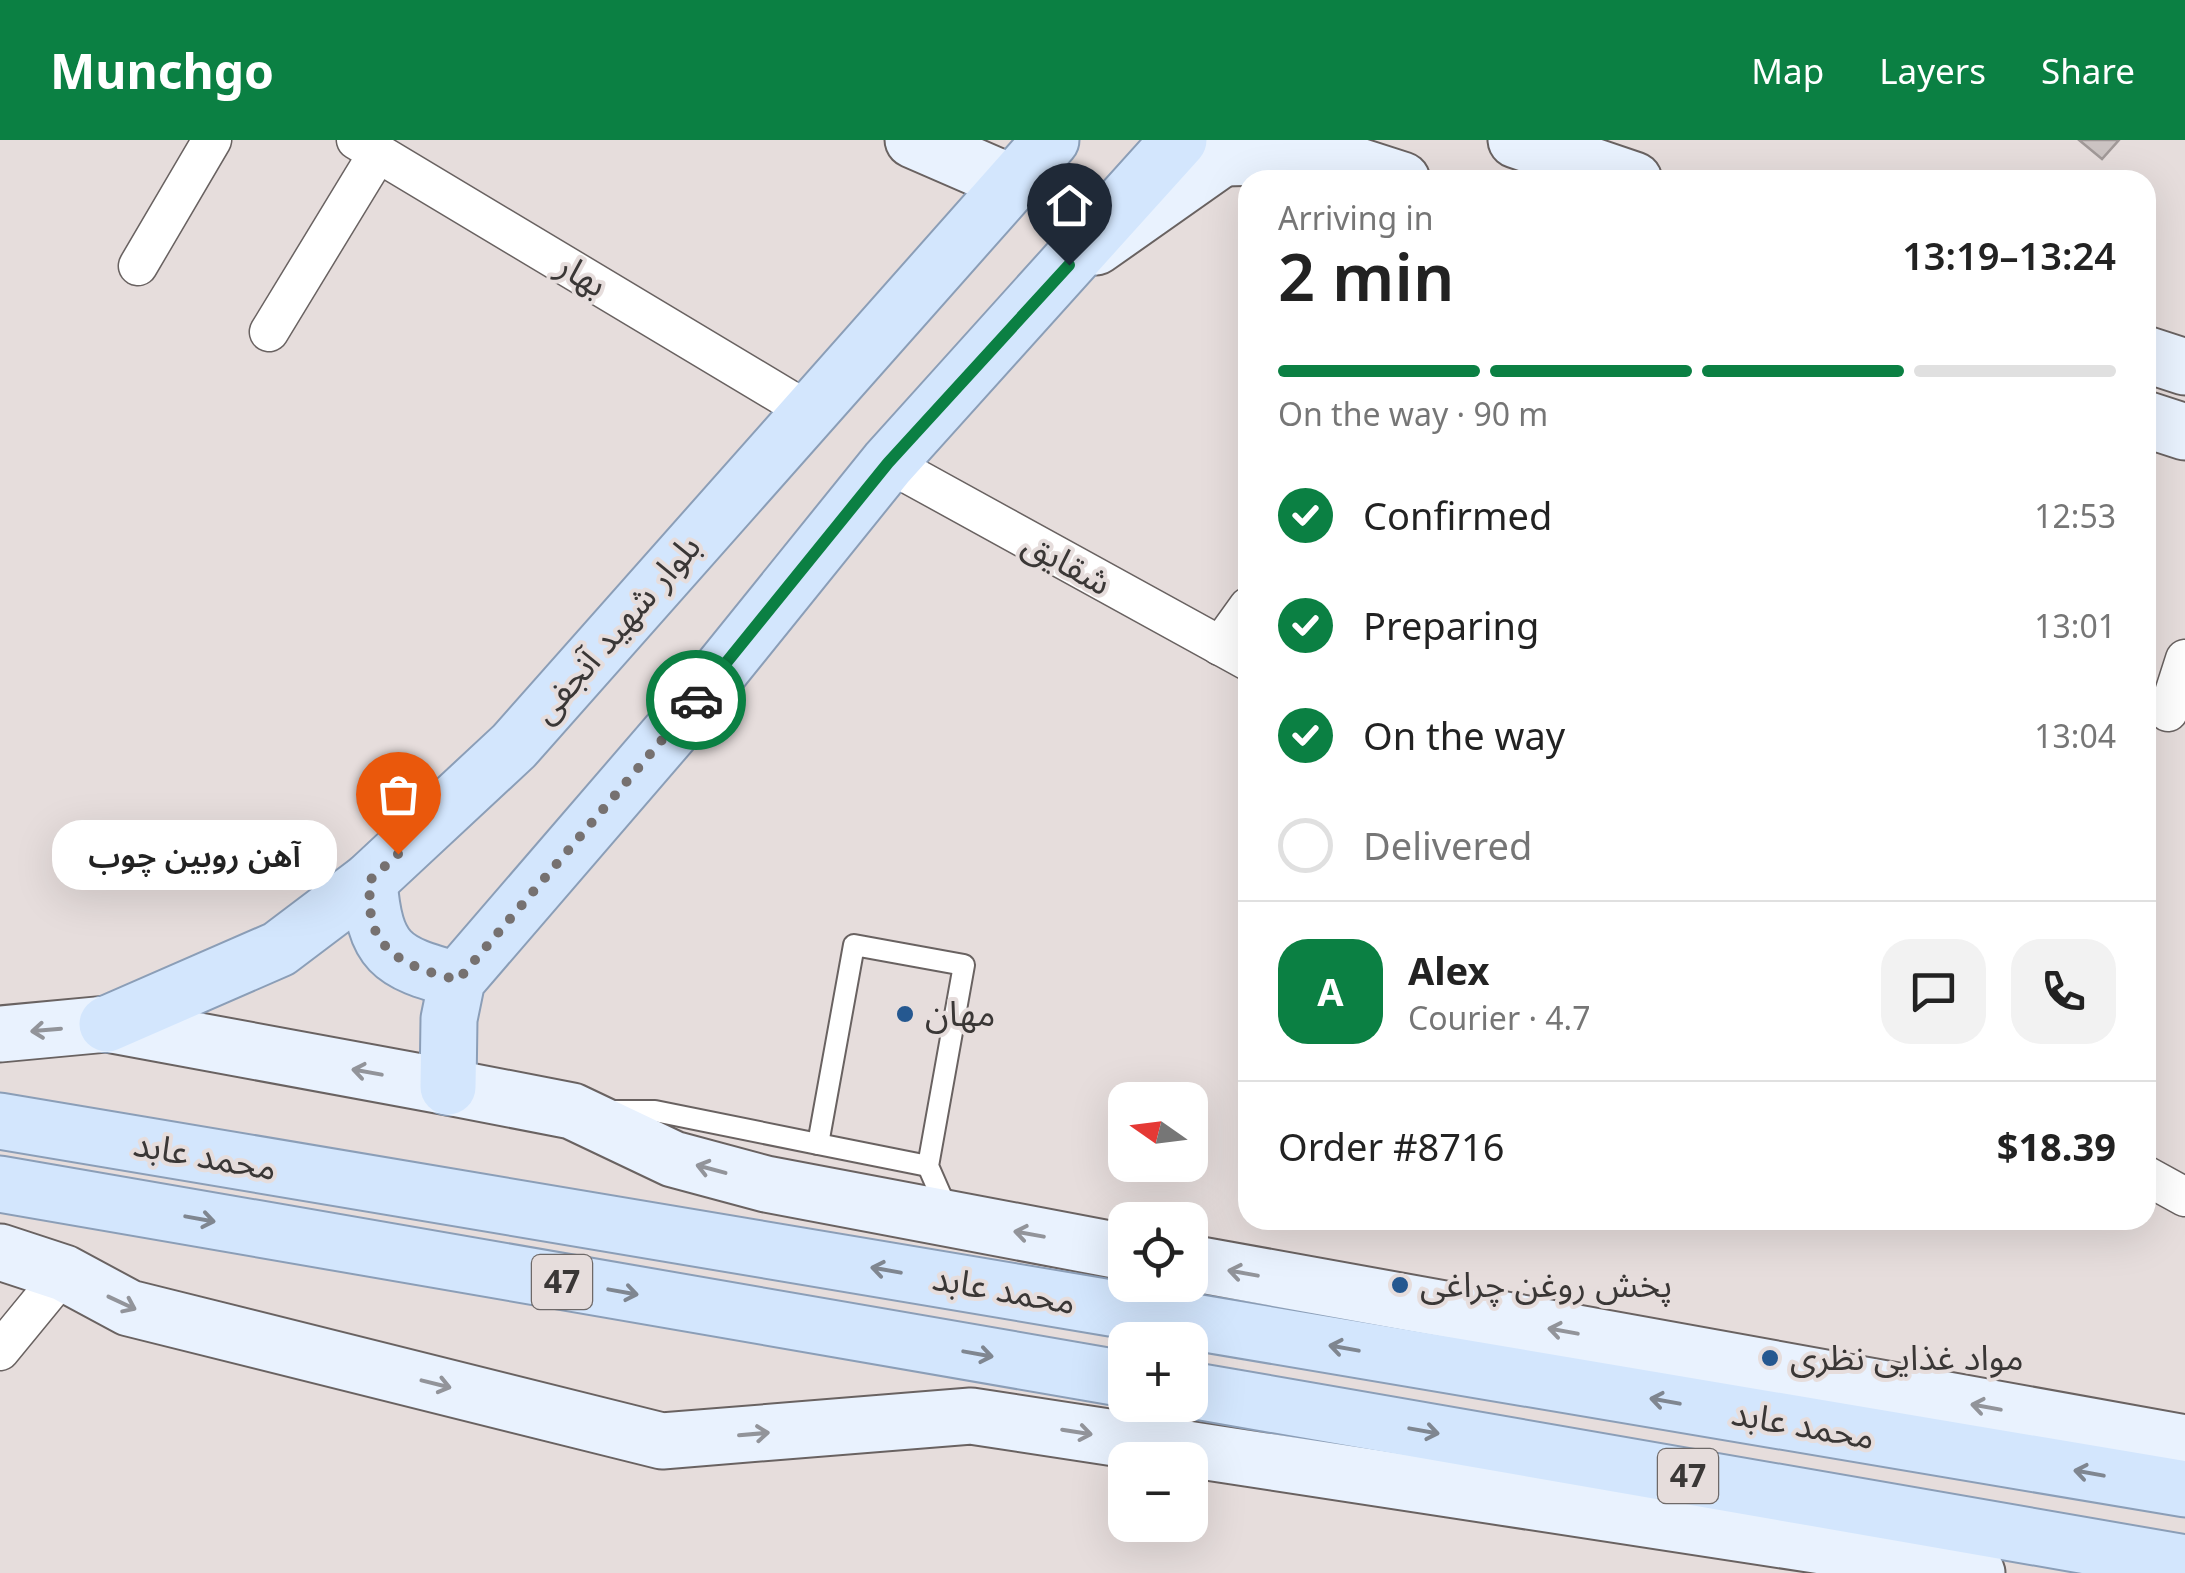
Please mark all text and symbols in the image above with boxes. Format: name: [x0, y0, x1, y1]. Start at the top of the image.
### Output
text: Munchgo: [50, 38, 274, 103]
text: Map: [1751, 47, 1824, 94]
text: Layers: [1879, 47, 1986, 94]
text: Share: [2041, 47, 2135, 94]
pin: [1027, 163, 1112, 266]
icon: home: [1042, 178, 1097, 233]
text: Arriving in: [1278, 196, 1433, 239]
text: 13:19–13:24: [1902, 229, 2116, 281]
text: 2 min: [1278, 232, 1454, 320]
street label: بهار: [548, 240, 616, 307]
text: On the way · 90 m: [1278, 392, 1548, 435]
icon: check: [1278, 488, 1333, 543]
text: Confirmed: [1363, 489, 1552, 541]
text: 12:53: [2034, 494, 2116, 537]
street label: شقایق: [1015, 518, 1120, 605]
street label: بلوار شهید آنجفی: [520, 524, 710, 732]
icon: check: [1278, 598, 1333, 653]
text: Preparing: [1363, 599, 1539, 651]
text: 13:01: [2034, 604, 2116, 647]
courier: [646, 650, 746, 750]
icon: car: [669, 673, 724, 728]
icon: check: [1278, 708, 1333, 763]
text: On the way: [1363, 709, 1565, 761]
text: 13:04: [2034, 714, 2116, 757]
pin: [356, 752, 441, 855]
icon: bag: [371, 767, 426, 822]
callout: آهن روبین چوب: [53, 819, 338, 889]
text: Delivered: [1363, 819, 1532, 871]
text: آهن روبین چوب: [88, 833, 301, 876]
button: chat: [1881, 939, 1986, 1044]
button: phone: [2011, 939, 2116, 1044]
text: Alex: [1408, 944, 1490, 996]
text: A: [1317, 965, 1344, 1017]
place label: مهان: [925, 989, 995, 1036]
text: Courier · 4.7: [1408, 996, 1591, 1039]
marker: مهان: [894, 1003, 916, 1025]
one-way arrow: [31, 1020, 63, 1039]
one-way arrow: [351, 1062, 383, 1081]
north arrow: [1108, 1082, 1208, 1182]
map controls: [1108, 1082, 1208, 1542]
street label: محمد عابد: [130, 1119, 280, 1190]
text: Order #8716: [1278, 1120, 1504, 1172]
text: $18.39: [1997, 1120, 2116, 1172]
one-way arrow: [696, 1158, 727, 1177]
button: locate: [1108, 1202, 1208, 1302]
one-way arrow: [183, 1210, 215, 1229]
one-way arrow: [1014, 1224, 1046, 1243]
street label: محمد عابد: [929, 1253, 1079, 1324]
road number: 47: [532, 1255, 592, 1309]
one-way arrow: [870, 1260, 903, 1279]
place label: پخش روغن چراغی: [1420, 1260, 1672, 1307]
one-way arrow: [1227, 1263, 1259, 1282]
marker: پخش روغن چراغی: [1389, 1274, 1411, 1296]
one-way arrow: [606, 1283, 639, 1302]
one-way arrow: [106, 1294, 136, 1313]
one-way arrow: [1547, 1321, 1579, 1340]
button: +: [1108, 1322, 1208, 1422]
place label: مواد غذایی نظری: [1790, 1333, 2024, 1380]
one-way arrow: [1329, 1338, 1361, 1356]
one-way arrow: [961, 1345, 994, 1364]
marker: مواد غذایی نظری: [1759, 1347, 1781, 1369]
one-way arrow: [420, 1376, 451, 1395]
street label: محمد عابد: [1728, 1388, 1878, 1459]
one-way arrow: [1649, 1392, 1682, 1410]
one-way arrow: [1970, 1397, 2002, 1416]
one-way arrow: [1407, 1422, 1440, 1441]
one-way arrow: [1060, 1423, 1093, 1442]
one-way arrow: [737, 1424, 769, 1443]
button: −: [1108, 1442, 1208, 1542]
road number: 47: [1658, 1449, 1718, 1503]
one-way arrow: [2073, 1463, 2106, 1482]

